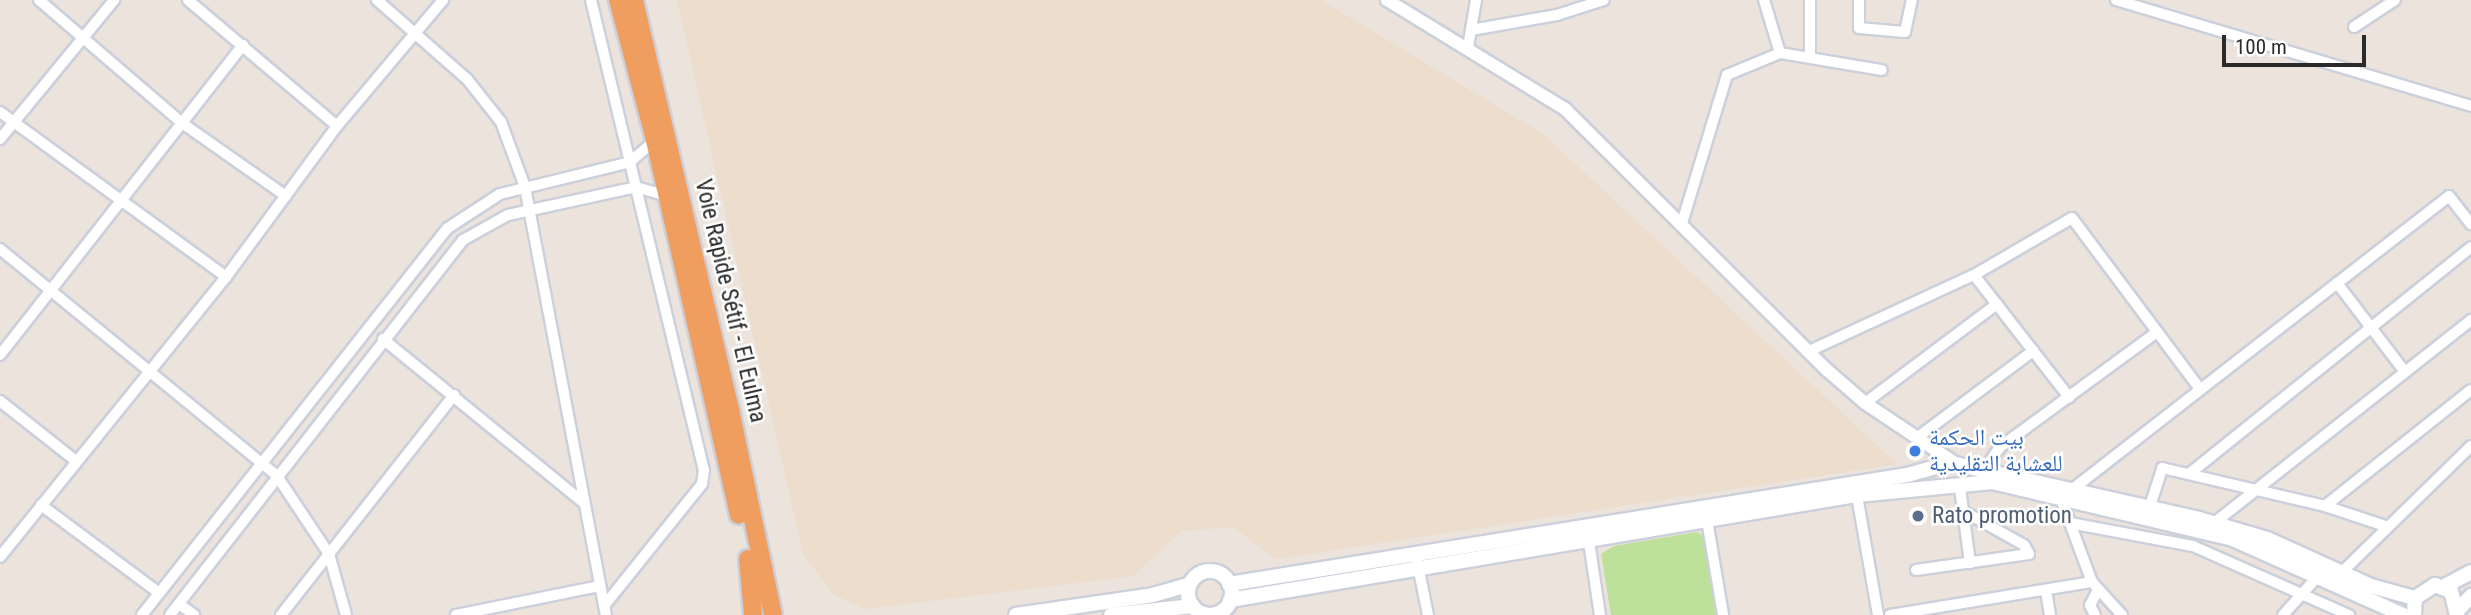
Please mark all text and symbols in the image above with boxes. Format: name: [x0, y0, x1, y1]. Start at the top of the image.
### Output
scale bar: [2226, 21, 2370, 65]
text: 100 m: [2235, 35, 2287, 59]
street label: Voie Rapide Sétif - El Eulma: [689, 177, 771, 425]
place label: بيت الحكمة للعشابة التقليدية: [1929, 424, 2063, 478]
marker: بيت الحكمة للعشابة التقليدية: [1907, 443, 1923, 459]
place label: Rato promotion: [1932, 502, 2072, 530]
marker: Rato promotion: [1910, 508, 1926, 524]

